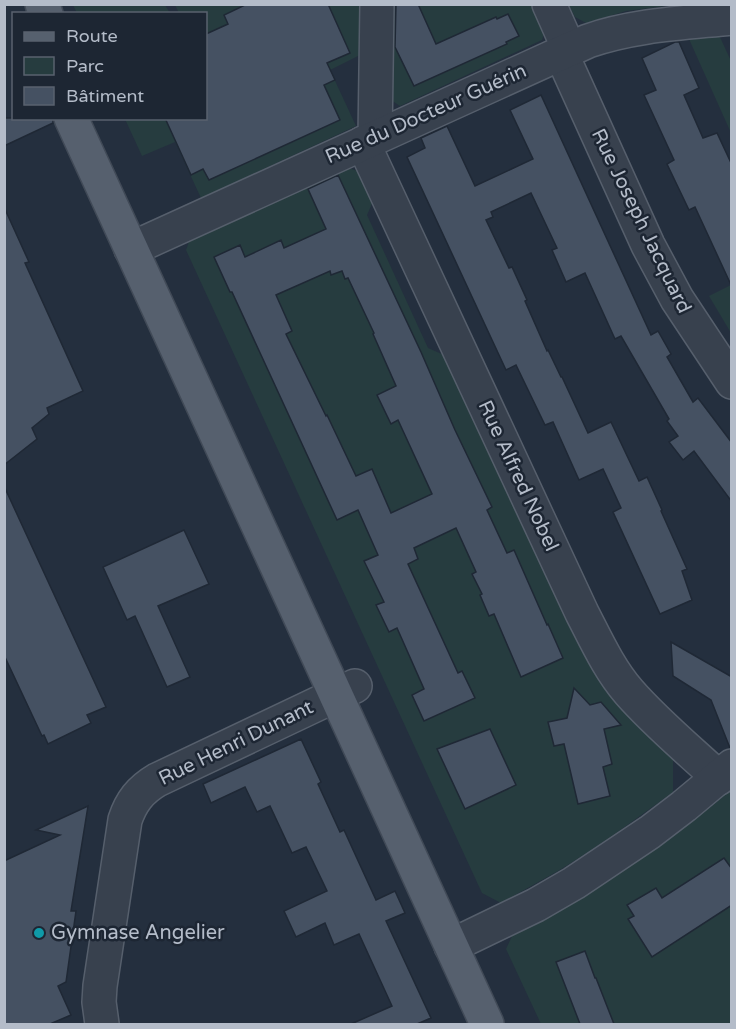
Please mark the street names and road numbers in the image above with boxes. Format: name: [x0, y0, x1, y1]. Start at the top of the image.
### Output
street label: Rue du Docteur Guérin: [322, 59, 530, 169]
street label: Rue Joseph Jacquard: [586, 125, 696, 317]
street label: Rue Alfred Nobel: [473, 397, 563, 555]
street label: Rue Henri Dunant: [155, 695, 318, 791]

